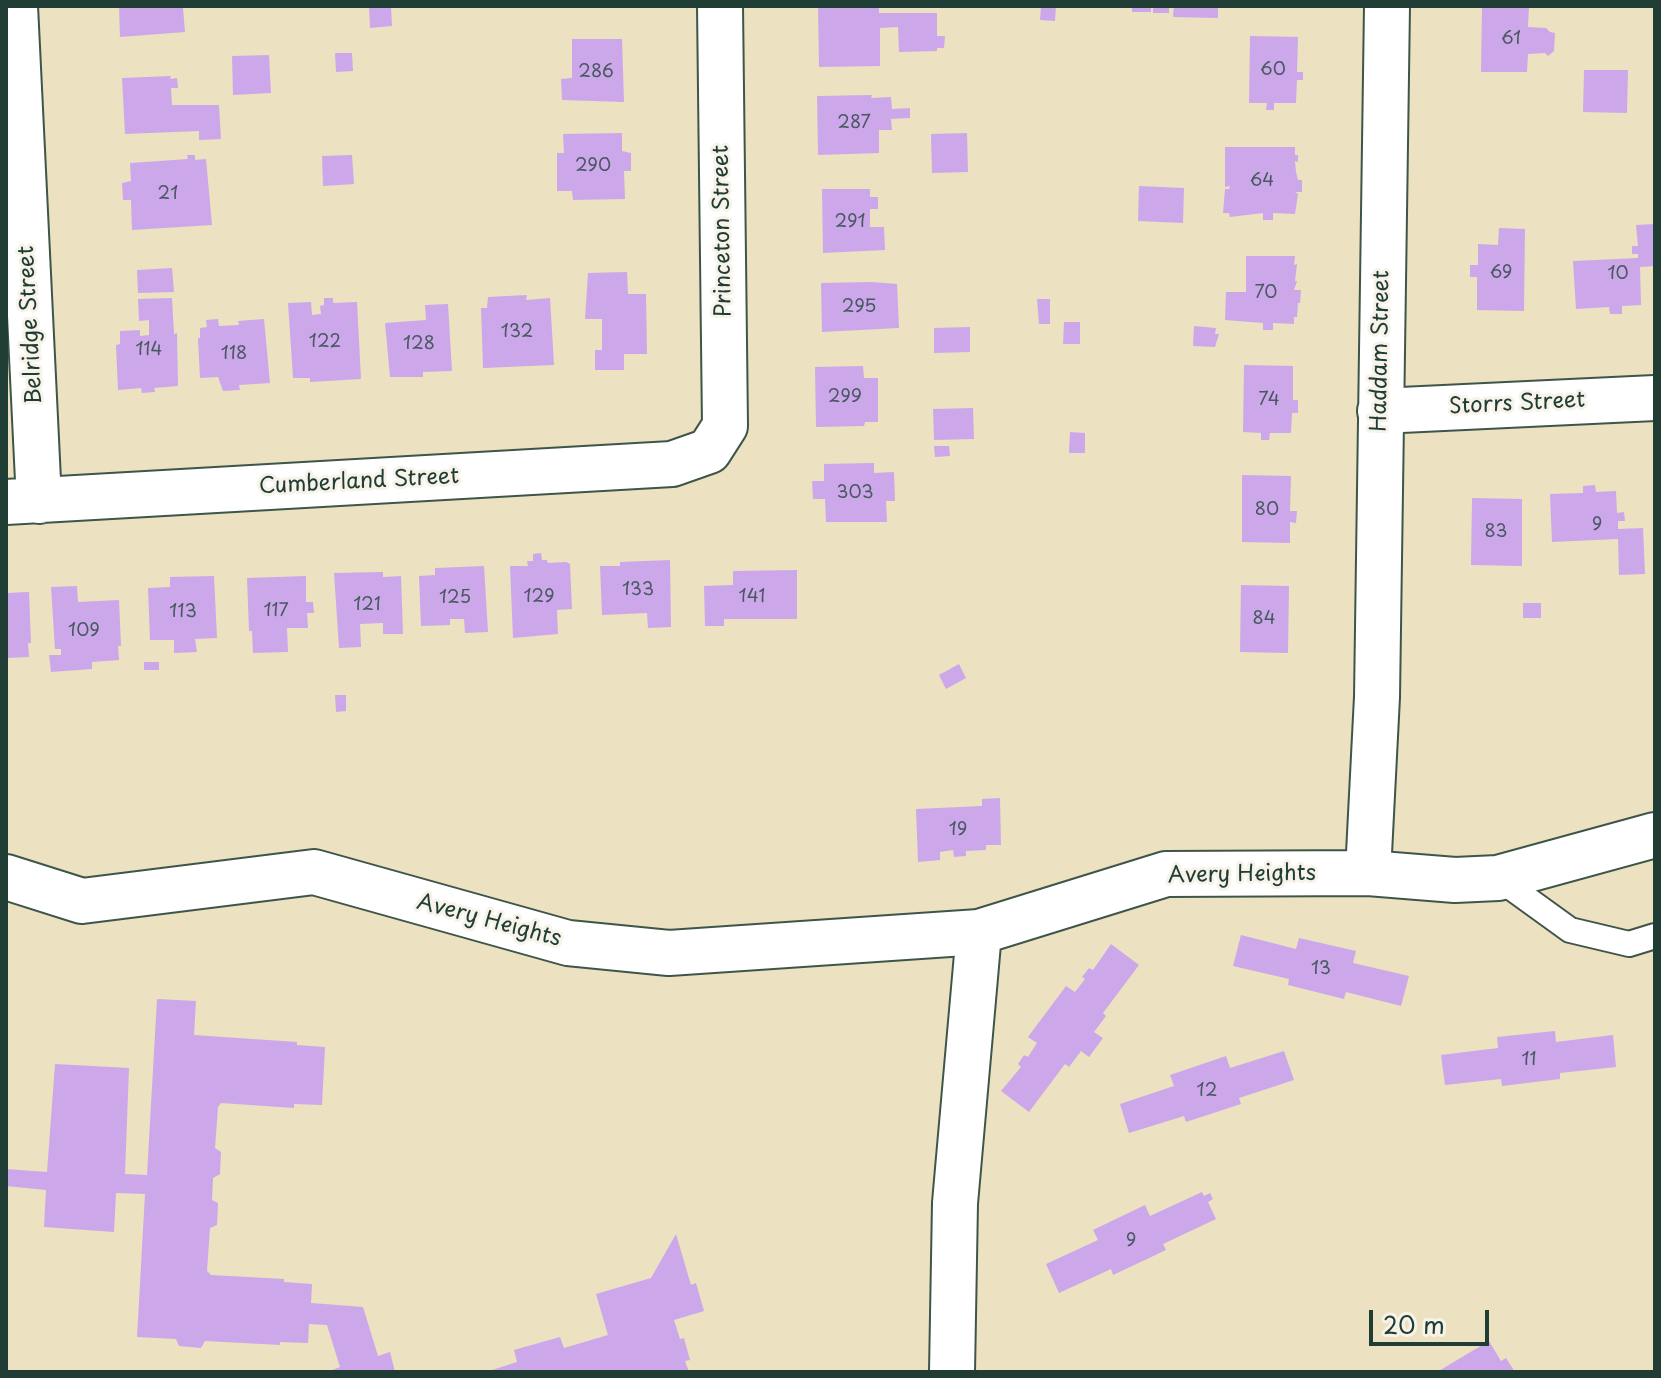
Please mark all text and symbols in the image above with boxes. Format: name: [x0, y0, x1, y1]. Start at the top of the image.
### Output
house number: 61: [1501, 28, 1521, 50]
house number: 60: [1260, 59, 1286, 81]
house number: 286: [578, 61, 614, 83]
house number: 287: [837, 112, 871, 134]
street label: Princeton Street: [708, 145, 738, 317]
house number: 290: [575, 155, 611, 177]
house number: 64: [1250, 170, 1274, 192]
house number: 21: [158, 183, 178, 205]
house number: 291: [834, 211, 866, 233]
street label: Belridge Street: [14, 245, 48, 405]
house number: 69: [1490, 262, 1512, 284]
house number: 10: [1607, 263, 1629, 285]
street label: Haddam Street: [1366, 270, 1396, 432]
house number: 70: [1255, 282, 1277, 304]
house number: 295: [842, 296, 876, 318]
house number: 132: [501, 321, 533, 343]
house number: 122: [309, 331, 341, 353]
house number: 128: [403, 333, 435, 355]
house number: 114: [136, 339, 162, 361]
house number: 118: [221, 343, 247, 365]
house number: 299: [828, 386, 862, 408]
street label: Storrs Street: [1448, 387, 1586, 421]
house number: 74: [1258, 389, 1280, 411]
street label: Cumberland Street: [258, 464, 460, 500]
house number: 303: [837, 482, 873, 504]
house number: 80: [1255, 499, 1279, 521]
house number: 9: [1592, 514, 1602, 536]
house number: 83: [1485, 521, 1507, 543]
house number: 133: [622, 579, 654, 601]
house number: 129: [523, 586, 555, 608]
house number: 141: [739, 586, 765, 608]
house number: 125: [439, 587, 471, 609]
house number: 121: [353, 594, 381, 616]
house number: 117: [263, 600, 289, 622]
house number: 113: [169, 601, 197, 623]
house number: 84: [1252, 608, 1276, 630]
house number: 109: [68, 620, 100, 642]
house number: 19: [949, 819, 967, 841]
street label: Avery Heights: [1168, 861, 1316, 889]
street label: Avery Heights: [414, 889, 564, 953]
house number: 13: [1311, 958, 1331, 980]
house number: 11: [1521, 1049, 1537, 1071]
house number: 12: [1197, 1080, 1217, 1102]
house number: 9: [1126, 1230, 1136, 1252]
scale bar: [1373, 1294, 1493, 1344]
text: 20 m: [1383, 1306, 1445, 1342]

